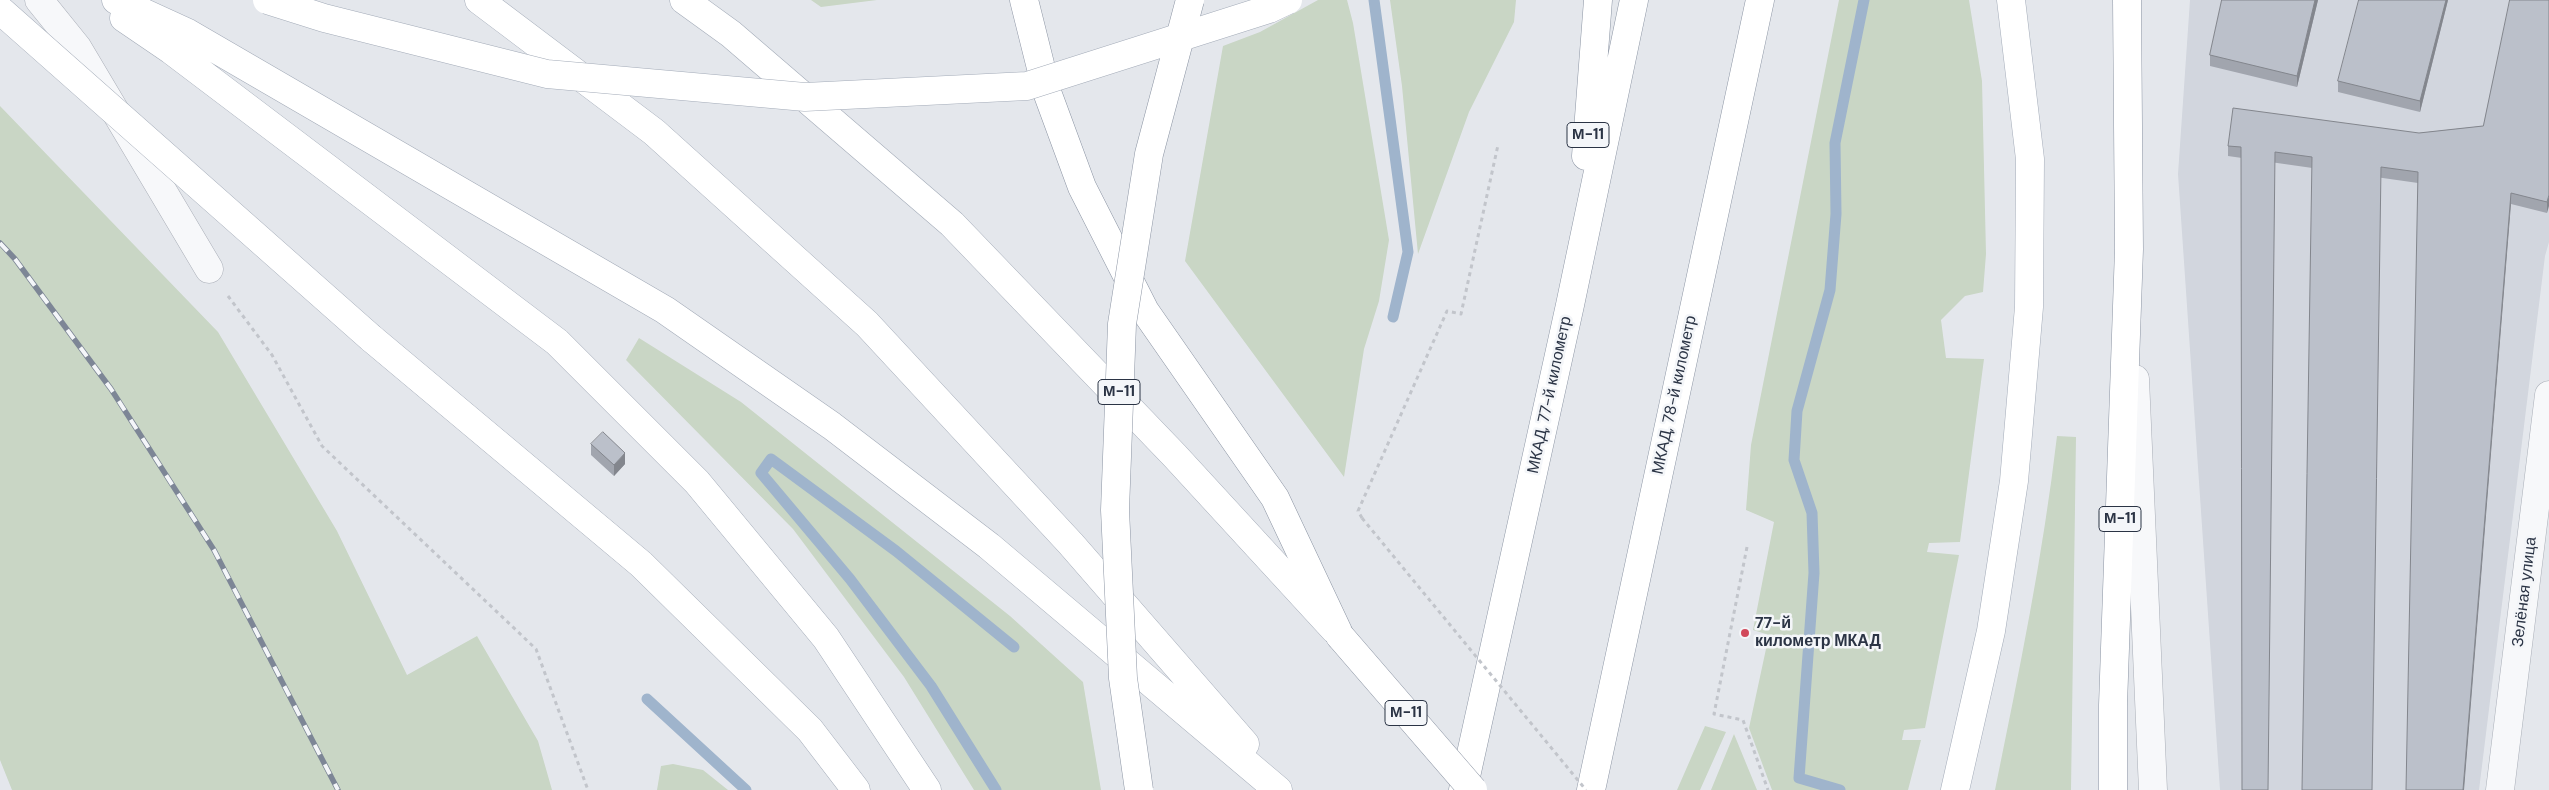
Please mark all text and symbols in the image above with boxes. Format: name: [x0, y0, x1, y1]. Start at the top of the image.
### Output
road number: М-11: [1567, 122, 1609, 148]
street label: МКАД, 78-й километр: [1649, 314, 1701, 476]
street label: МКАД, 77-й километр: [1524, 315, 1576, 475]
road number: М-11: [1098, 380, 1140, 404]
road number: М-11: [2099, 506, 2141, 532]
street label: Зелёная улица: [2509, 536, 2541, 648]
place label: 77-й километр МКАД: [1755, 614, 1881, 652]
marker: 77-й километр МКАД: [1739, 627, 1751, 639]
road number: М-11: [1385, 700, 1427, 726]

